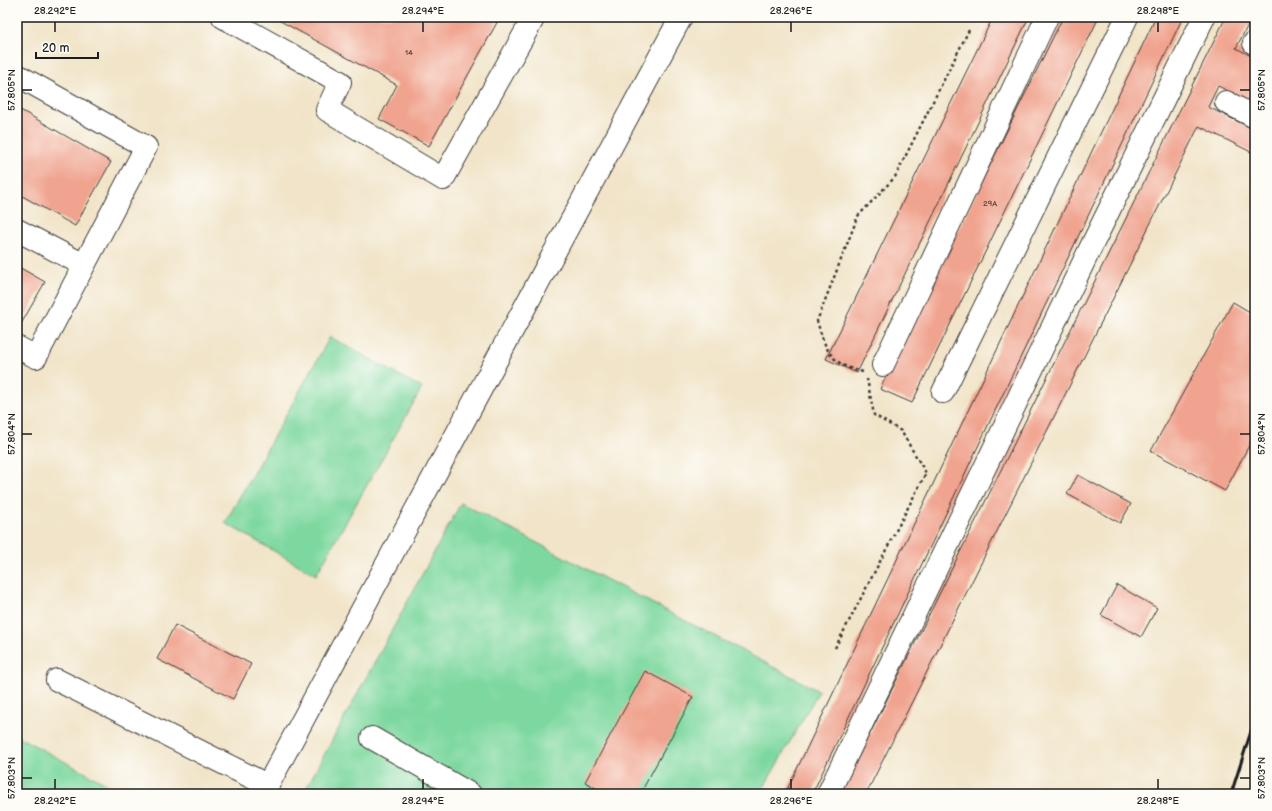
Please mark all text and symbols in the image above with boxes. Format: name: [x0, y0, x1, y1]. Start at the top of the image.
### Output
text: 28.292°E: [34, 5, 76, 17]
text: 28.294°E: [402, 5, 445, 17]
text: 28.296°E: [770, 5, 813, 17]
text: 28.298°E: [1137, 5, 1180, 17]
scale bar: [36, 34, 98, 60]
text: 20 m: [42, 41, 69, 56]
house number: 14: [405, 48, 413, 57]
text: 57.805°N: [6, 69, 18, 111]
text: 57.805°N: [1256, 69, 1268, 111]
house number: 29А: [983, 199, 997, 208]
text: 57.804°N: [6, 413, 18, 455]
text: 57.804°N: [1256, 413, 1268, 455]
text: 57.803°N: [6, 757, 18, 799]
text: 57.803°N: [1256, 757, 1268, 799]
text: 28.292°E: [34, 795, 76, 807]
text: 28.294°E: [402, 795, 445, 807]
text: 28.296°E: [770, 795, 813, 807]
text: 28.298°E: [1137, 795, 1180, 807]

